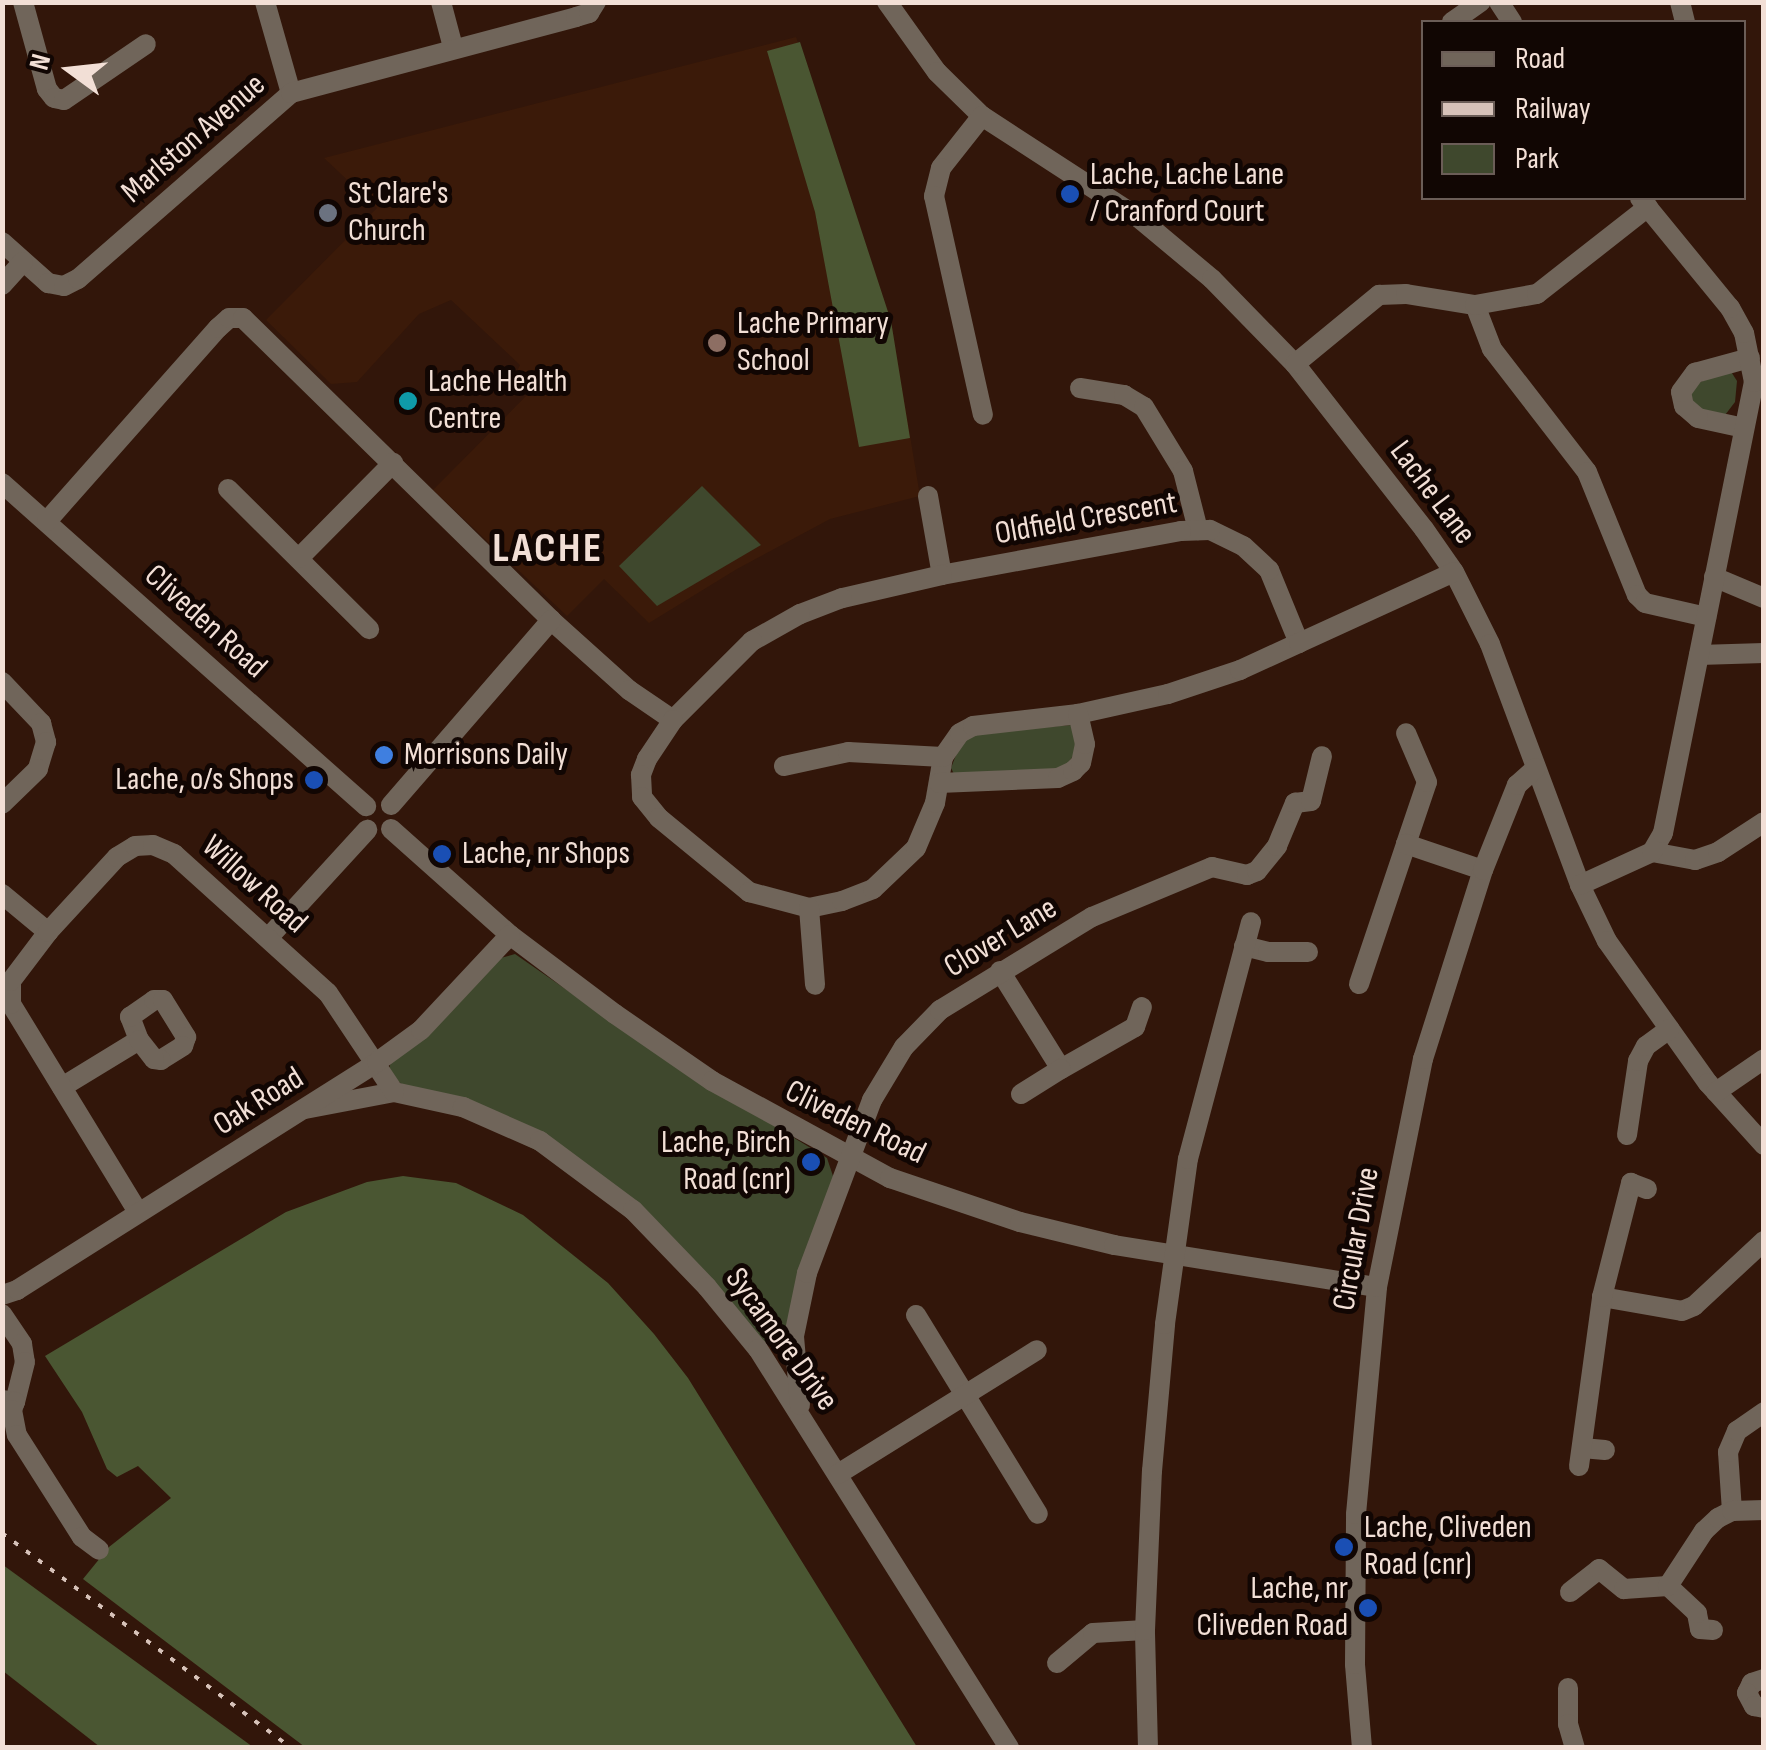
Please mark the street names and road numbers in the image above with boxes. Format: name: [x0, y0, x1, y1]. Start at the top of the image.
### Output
street label: Marlston Avenue: [114, 66, 274, 212]
street label: Lache Lane: [1381, 434, 1483, 552]
street label: Oldfield Crescent: [992, 484, 1180, 554]
street label: Cliveden Road: [136, 557, 274, 687]
street label: Willow Road: [194, 828, 314, 942]
street label: Clover Lane: [938, 889, 1064, 987]
street label: Oak Road: [207, 1060, 311, 1144]
street label: Cliveden Road: [779, 1073, 931, 1173]
street label: Circular Drive: [1326, 1164, 1388, 1314]
street label: Sycamore Drive: [716, 1261, 846, 1419]

